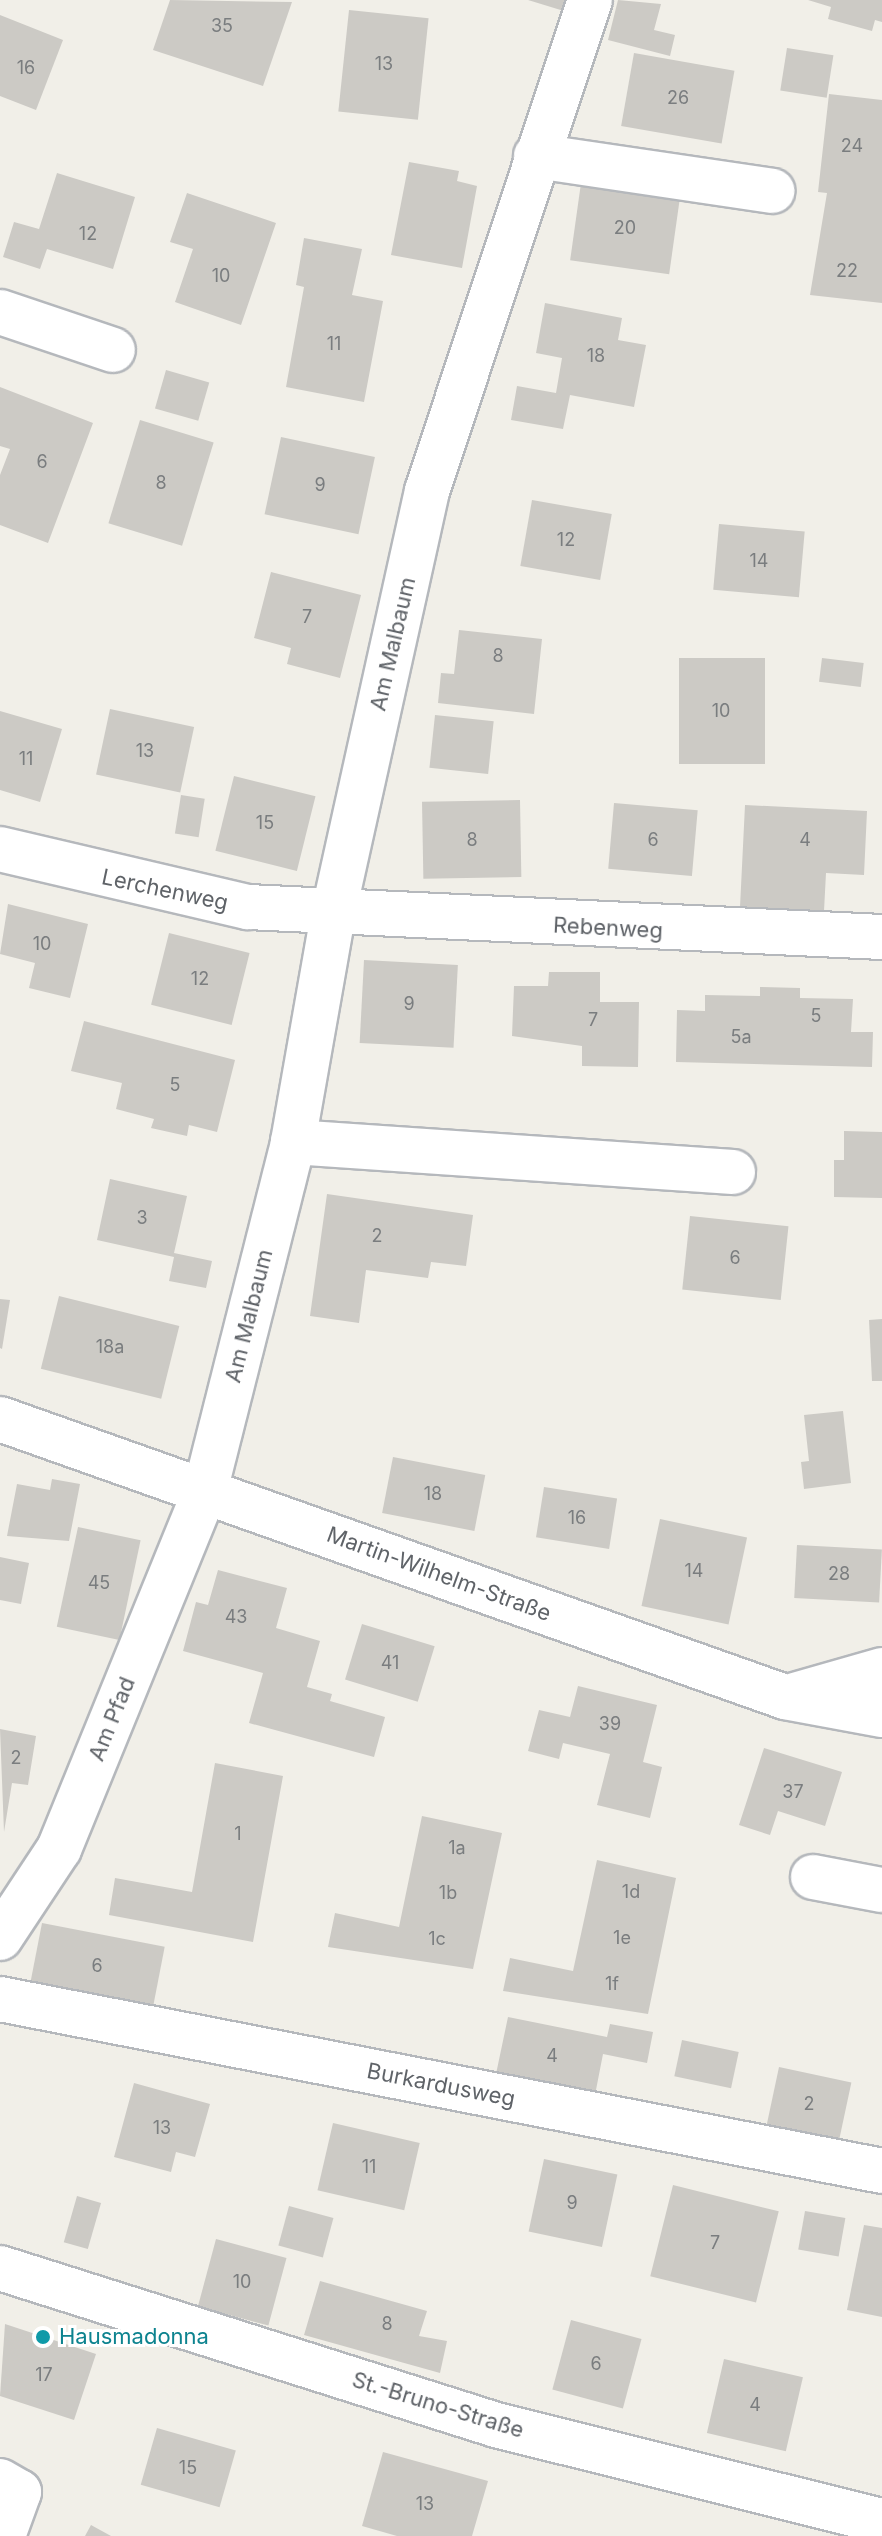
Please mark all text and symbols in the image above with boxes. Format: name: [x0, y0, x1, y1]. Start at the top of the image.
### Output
house number: 35: [211, 15, 233, 37]
house number: 13: [375, 53, 393, 75]
house number: 16: [17, 57, 35, 79]
house number: 26: [667, 87, 689, 109]
house number: 24: [841, 135, 863, 157]
house number: 20: [614, 217, 636, 239]
house number: 12: [79, 223, 97, 245]
house number: 22: [836, 260, 858, 282]
house number: 10: [212, 265, 230, 287]
house number: 11: [327, 333, 341, 355]
house number: 18: [587, 345, 605, 367]
house number: 6: [36, 451, 48, 473]
house number: 8: [155, 472, 167, 494]
house number: 9: [314, 474, 326, 496]
house number: 12: [557, 529, 575, 551]
house number: 14: [750, 550, 768, 572]
street label: Am Malbaum: [365, 575, 421, 713]
house number: 7: [302, 606, 312, 628]
house number: 8: [492, 645, 504, 667]
house number: 10: [712, 700, 730, 722]
house number: 13: [136, 740, 154, 762]
house number: 11: [19, 748, 33, 770]
house number: 15: [256, 812, 274, 834]
house number: 8: [466, 829, 478, 851]
house number: 6: [647, 829, 659, 851]
house number: 4: [799, 829, 811, 851]
street label: Lerchenweg: [99, 864, 231, 916]
street label: Rebenweg: [552, 912, 664, 944]
house number: 10: [33, 933, 51, 955]
house number: 12: [191, 968, 209, 990]
house number: 9: [403, 993, 415, 1015]
house number: 5: [811, 1005, 821, 1027]
house number: 7: [588, 1009, 598, 1031]
house number: 5a: [730, 1026, 752, 1048]
house number: 5: [170, 1074, 180, 1096]
house number: 3: [136, 1207, 148, 1229]
house number: 2: [372, 1225, 382, 1247]
street label: Am Malbaum: [220, 1247, 278, 1385]
house number: 6: [729, 1247, 741, 1269]
house number: 18a: [96, 1336, 124, 1358]
house number: 18: [424, 1483, 442, 1505]
house number: 16: [568, 1507, 586, 1529]
street label: Martin-Wilhelm-Straße: [323, 1521, 555, 1627]
house number: 14: [685, 1560, 703, 1582]
house number: 28: [828, 1563, 850, 1585]
house number: 45: [88, 1572, 110, 1594]
house number: 43: [225, 1606, 247, 1628]
house number: 41: [381, 1652, 399, 1674]
street label: Am Pfad: [83, 1673, 141, 1765]
house number: 39: [599, 1713, 621, 1735]
house number: 2: [11, 1747, 21, 1769]
house number: 37: [782, 1781, 804, 1803]
house number: 1: [234, 1823, 242, 1845]
house number: 1a: [448, 1837, 466, 1859]
house number: 1d: [622, 1881, 640, 1903]
house number: 1b: [439, 1882, 457, 1904]
house number: 1e: [613, 1927, 631, 1949]
house number: 1c: [428, 1928, 446, 1950]
house number: 6: [91, 1955, 103, 1977]
house number: 1f: [605, 1973, 619, 1995]
house number: 4: [546, 2045, 558, 2067]
street label: Burkardusweg: [365, 2058, 517, 2112]
house number: 2: [804, 2093, 814, 2115]
house number: 13: [153, 2117, 171, 2139]
house number: 11: [362, 2156, 376, 2178]
house number: 9: [566, 2192, 578, 2214]
house number: 7: [710, 2232, 720, 2254]
house number: 10: [233, 2271, 251, 2293]
house number: 8: [381, 2313, 393, 2335]
place label: Hausmadonna: [59, 2324, 209, 2350]
marker: Hausmadonna: [34, 2328, 52, 2346]
house number: 6: [590, 2353, 602, 2375]
house number: 17: [35, 2364, 53, 2386]
street label: St.-Bruno-Straße: [349, 2366, 527, 2444]
house number: 4: [749, 2394, 761, 2416]
house number: 15: [179, 2457, 197, 2479]
house number: 13: [416, 2493, 434, 2515]

